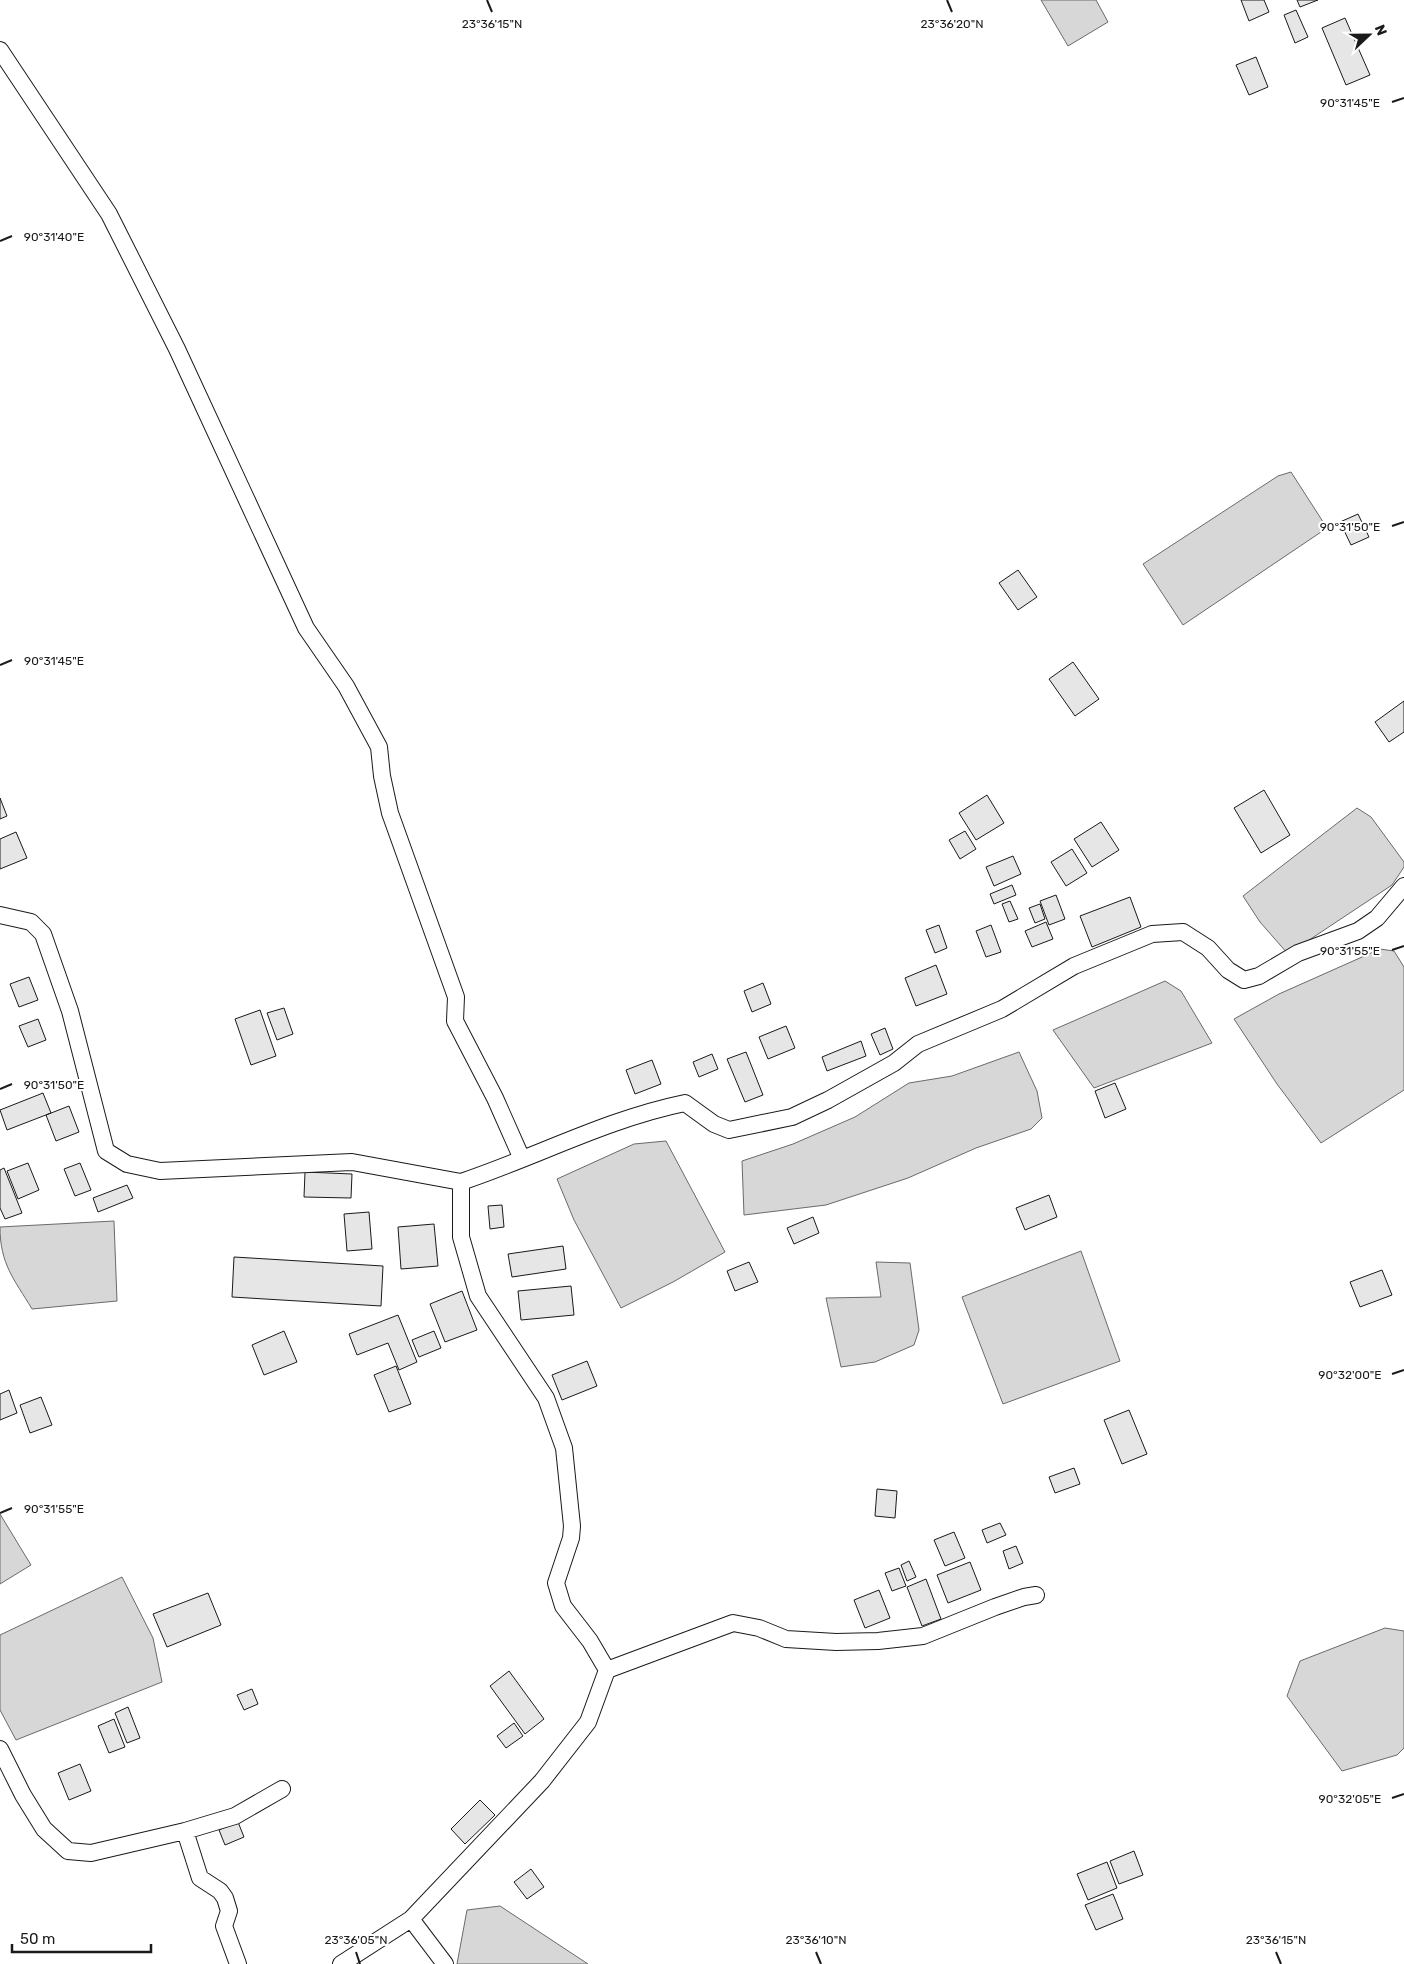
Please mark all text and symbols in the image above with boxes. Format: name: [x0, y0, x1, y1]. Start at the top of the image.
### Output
north arrow: [1344, 10, 1394, 60]
text: 23°36'15"N: [462, 17, 522, 31]
text: 23°36'20"N: [920, 17, 984, 31]
text: N: [1371, 22, 1390, 38]
text: 90°31'45"E: [1320, 96, 1380, 110]
text: 90°31'40"E: [24, 230, 84, 244]
text: 90°31'50"E: [1320, 520, 1380, 534]
text: 90°31'45"E: [24, 654, 84, 668]
text: 90°31'55"E: [1320, 944, 1380, 958]
text: 90°31'50"E: [24, 1078, 84, 1092]
text: 90°32'00"E: [1318, 1368, 1382, 1382]
text: 90°31'55"E: [24, 1502, 84, 1516]
text: 90°32'05"E: [1319, 1792, 1381, 1806]
scale bar: [12, 1922, 151, 1954]
text: 50 m: [20, 1930, 55, 1948]
text: 23°36'05"N: [324, 1933, 388, 1947]
text: 23°36'10"N: [785, 1933, 847, 1947]
text: 23°36'15"N: [1246, 1933, 1306, 1947]

